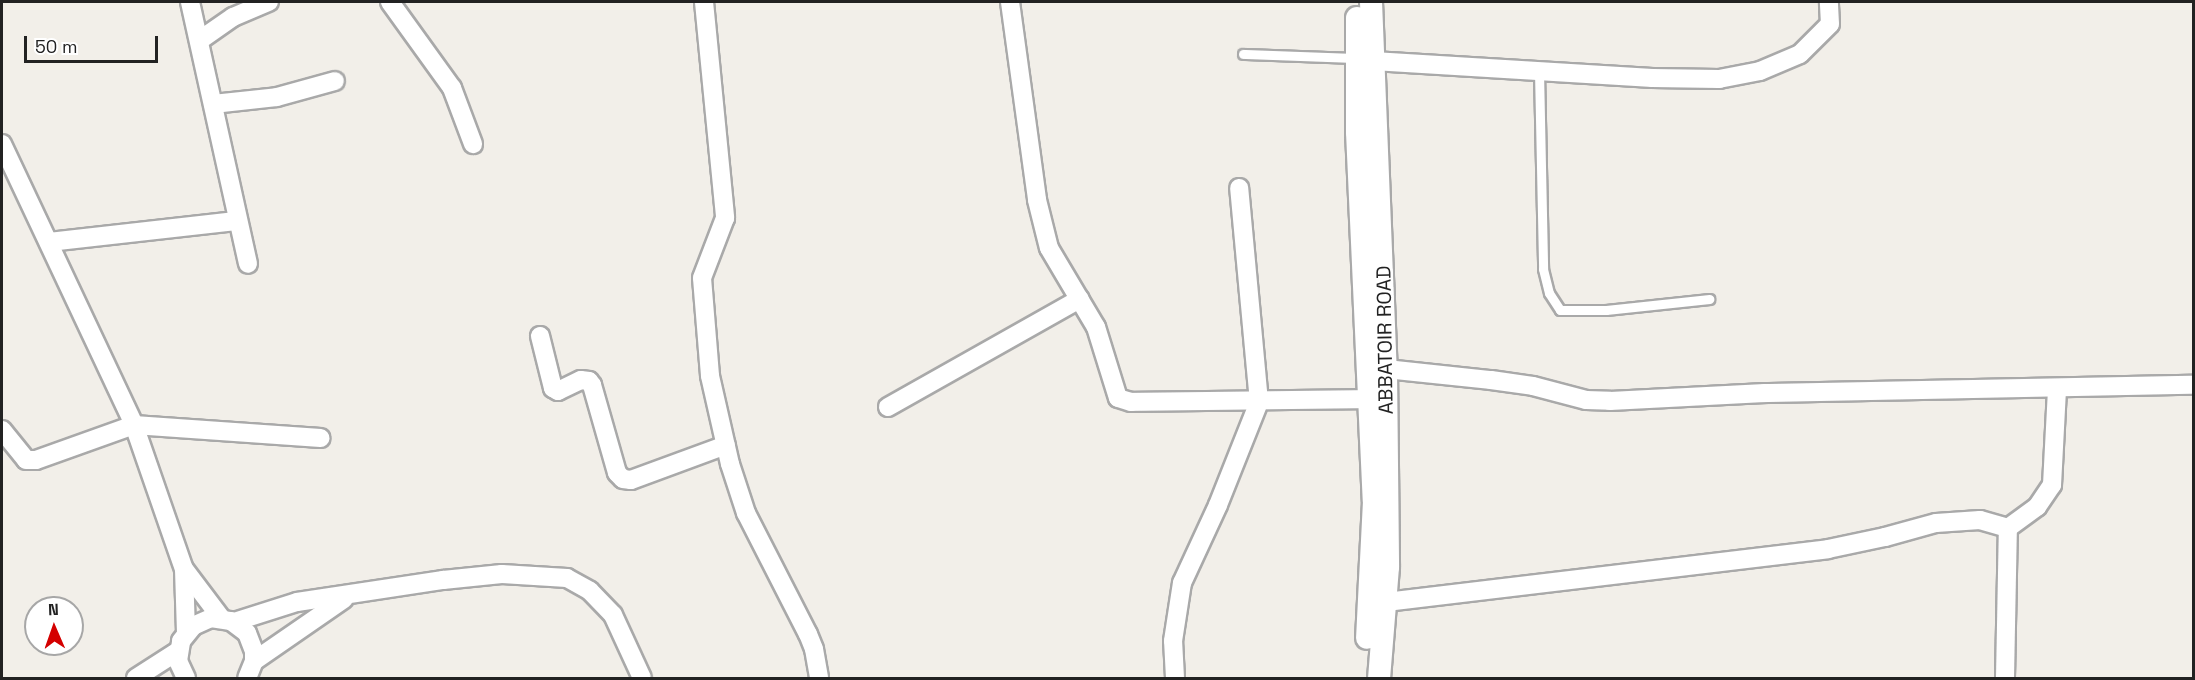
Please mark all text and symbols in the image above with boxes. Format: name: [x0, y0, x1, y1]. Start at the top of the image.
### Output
scale bar: [27, 24, 160, 62]
text: 50 m: [35, 35, 77, 58]
street label: ABBATOIR ROAD: [1372, 265, 1398, 415]
north arrow: [24, 596, 84, 656]
text: N: [48, 599, 59, 620]

